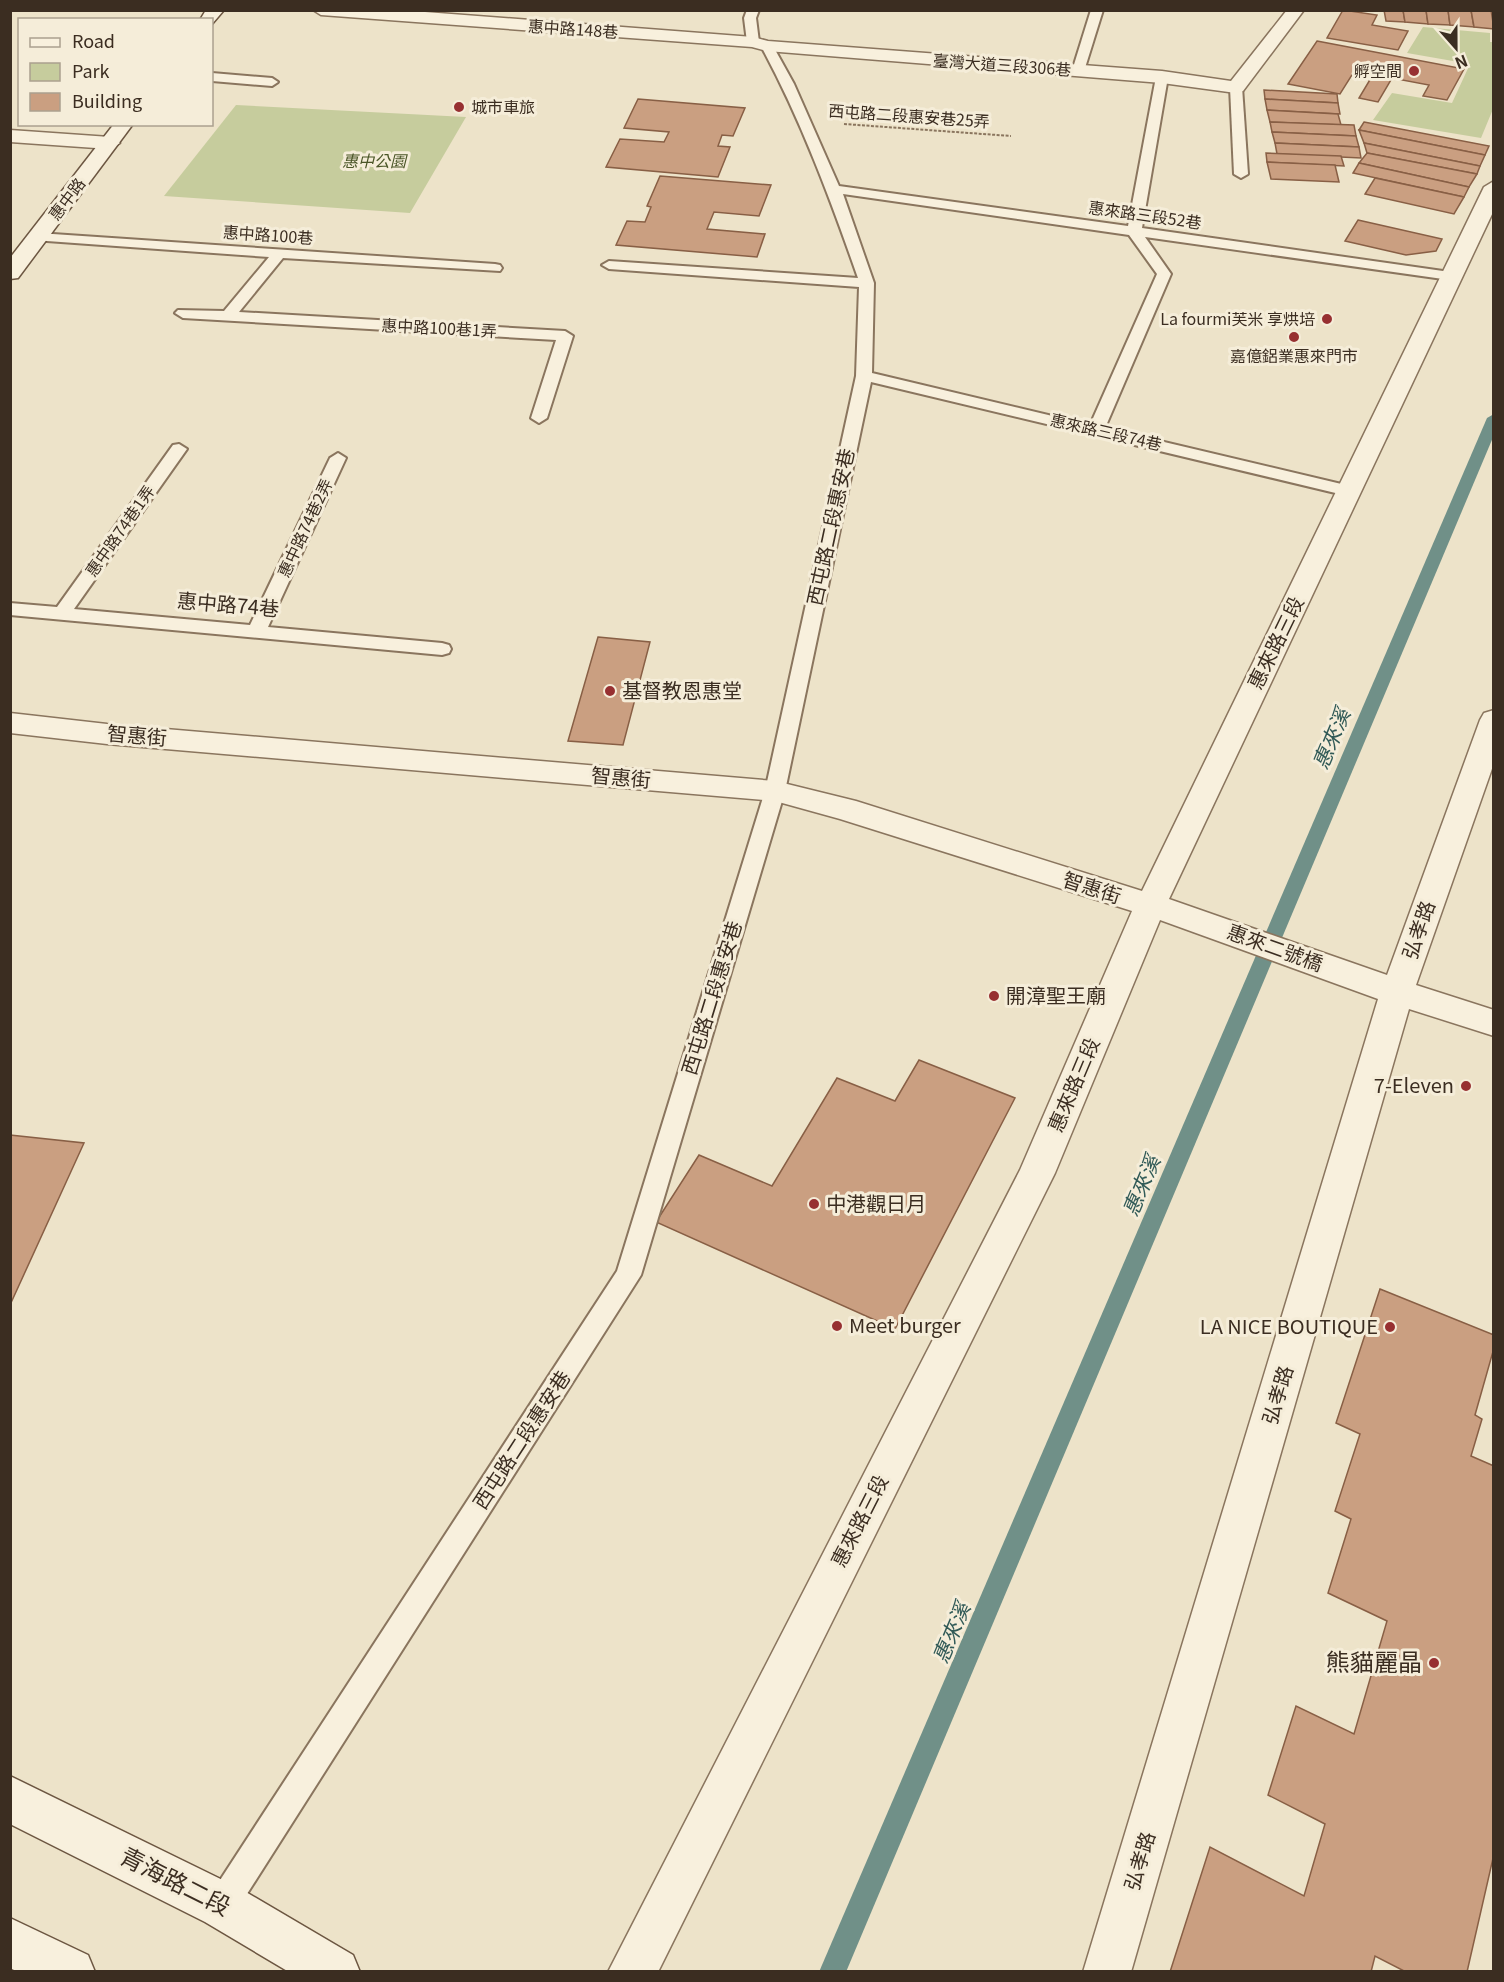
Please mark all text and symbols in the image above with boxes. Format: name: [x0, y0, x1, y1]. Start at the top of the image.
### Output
street label: 惠中路148巷: [527, 13, 619, 43]
legend: [18, 18, 213, 126]
north arrow: [1426, 18, 1486, 78]
text: Road: [72, 27, 115, 53]
street label: 臺灣大道三段306巷: [932, 47, 1072, 81]
text: N: [1452, 50, 1472, 76]
text: Park: [72, 57, 110, 83]
place label: 孵空間: [1354, 58, 1402, 82]
marker: 孵空間: [1407, 64, 1421, 78]
text: Building: [72, 87, 142, 113]
place label: 城市車旅: [471, 94, 535, 118]
street label: 西屯路二段惠安巷25弄: [828, 97, 991, 133]
marker: 城市車旅: [452, 100, 466, 114]
park label: 惠中公園: [342, 148, 408, 172]
street label: 惠中路: [42, 172, 90, 225]
street label: 惠來路三段52巷: [1087, 194, 1203, 234]
street label: 惠中路100巷: [222, 219, 314, 249]
place label: La fourmi芙米 享烘培: [1160, 306, 1315, 330]
street label: 惠中路100巷1弄: [381, 312, 497, 342]
marker: La fourmi芙米 享烘培: [1320, 312, 1334, 326]
marker: 嘉億鋁業惠來門市: [1287, 330, 1301, 344]
place label: 嘉億鋁業惠來門市: [1230, 343, 1358, 367]
street label: 惠來路三段74巷: [1048, 407, 1164, 456]
street label: 西屯路二段惠安巷: [799, 445, 860, 608]
street label: 惠中路74巷2弄: [271, 474, 338, 581]
street label: 惠中路74巷1弄: [79, 480, 160, 581]
street label: 惠中路74巷: [176, 585, 280, 622]
street label: 惠來路三段: [1240, 591, 1310, 694]
place label: 基督教恩惠堂: [622, 675, 742, 704]
marker: 基督教恩惠堂: [603, 684, 617, 698]
water label: 惠來溪: [1304, 701, 1357, 773]
street label: 智惠街: [106, 717, 168, 752]
street label: 智惠街: [590, 759, 652, 794]
street label: 智惠街: [1059, 864, 1125, 910]
street label: 弘孝路: [1394, 896, 1441, 963]
street label: 惠來二號橋: [1224, 916, 1327, 977]
street label: 西屯路二段惠安巷: [673, 917, 748, 1078]
place label: 開漳聖王廟: [1006, 980, 1106, 1009]
marker: 開漳聖王廟: [987, 989, 1001, 1003]
street label: 惠來路三段: [1040, 1033, 1106, 1136]
place label: 7-Eleven: [1374, 1070, 1454, 1099]
marker: 7-Eleven: [1459, 1079, 1473, 1093]
water label: 惠來溪: [1114, 1148, 1167, 1220]
place label: 中港觀日月: [826, 1188, 926, 1217]
marker: 中港觀日月: [807, 1197, 821, 1211]
place label: Meet burger: [849, 1310, 961, 1339]
place label: LA NICE BOUTIQUE: [1200, 1311, 1378, 1340]
marker: Meet burger: [830, 1319, 844, 1333]
marker: LA NICE BOUTIQUE: [1383, 1320, 1397, 1334]
street label: 弘孝路: [1254, 1362, 1299, 1427]
street label: 西屯路二段惠安巷: [465, 1364, 576, 1514]
street label: 惠來路三段: [823, 1469, 894, 1571]
water label: 惠來溪: [924, 1595, 977, 1667]
place label: 熊貓麗晶: [1326, 1643, 1422, 1678]
marker: 熊貓麗晶: [1427, 1656, 1441, 1670]
street label: 弘孝路: [1116, 1828, 1161, 1893]
street label: 青海路二段: [115, 1837, 238, 1923]

